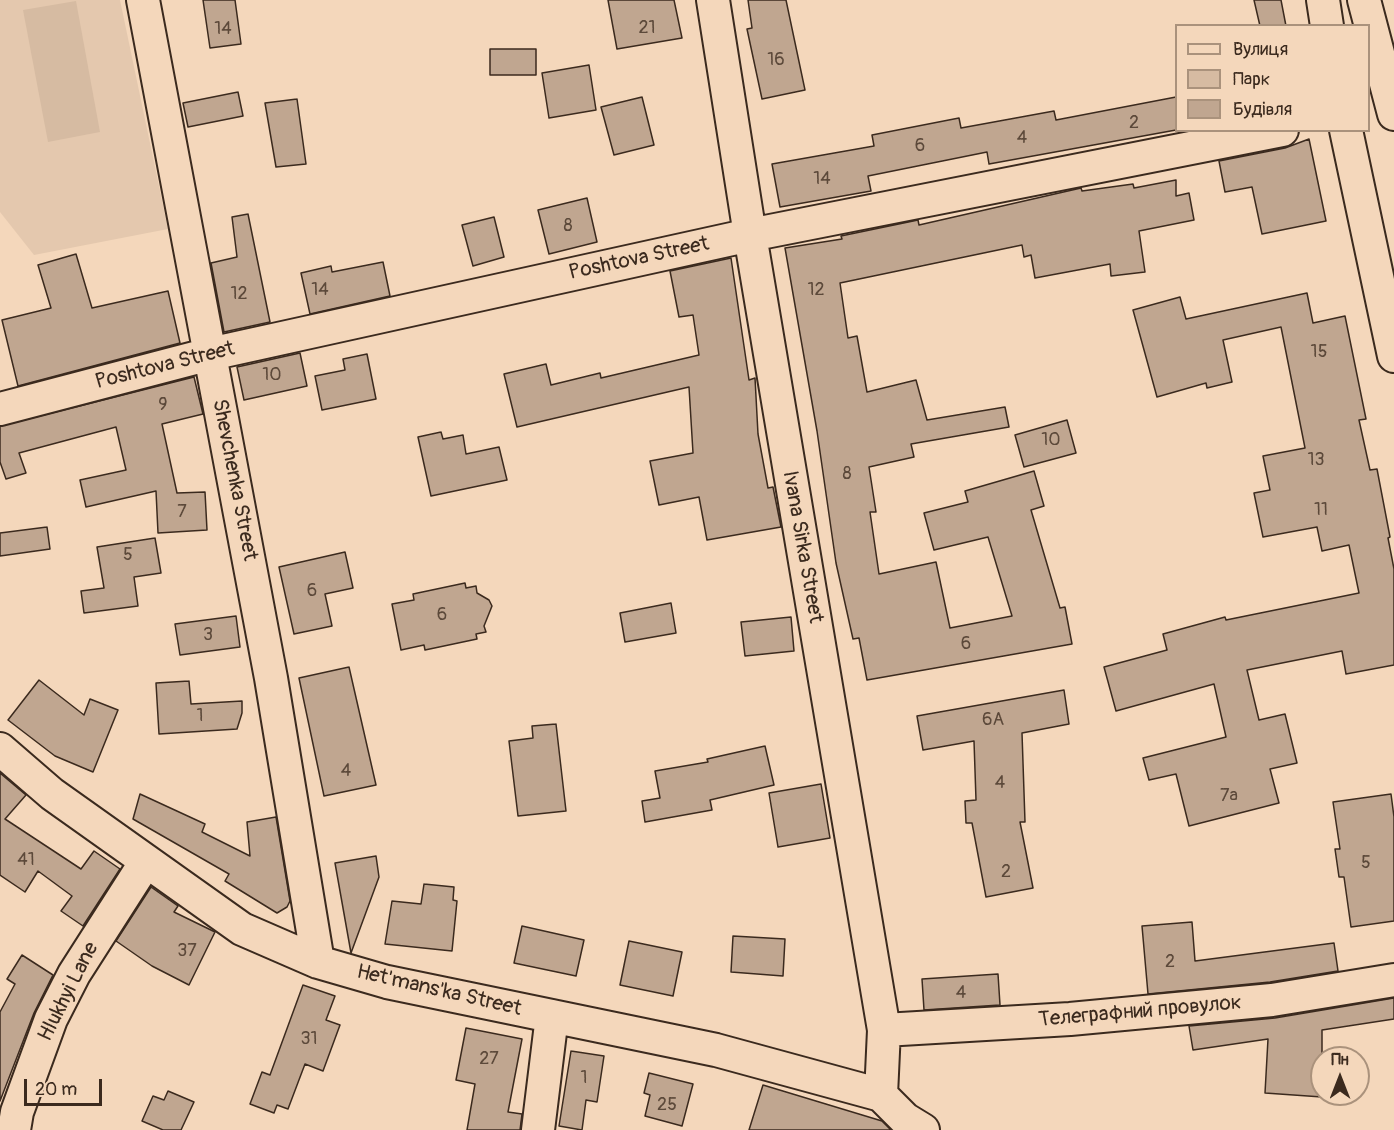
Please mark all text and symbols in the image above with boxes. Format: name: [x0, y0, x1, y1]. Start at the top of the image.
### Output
house number: 21: [638, 17, 656, 39]
house number: 14: [214, 18, 232, 40]
legend: [1175, 24, 1370, 132]
text: Вулиця: [1233, 38, 1288, 61]
house number: 16: [767, 49, 785, 71]
text: Парк: [1233, 68, 1270, 91]
text: Будівля: [1233, 98, 1292, 121]
house number: 2: [1129, 112, 1139, 134]
house number: 4: [1017, 127, 1027, 149]
house number: 6: [915, 135, 925, 157]
house number: 14: [813, 168, 831, 190]
house number: 8: [563, 215, 573, 237]
street label: Poshtova Street: [567, 232, 711, 286]
house number: 14: [311, 279, 329, 301]
house number: 12: [807, 279, 825, 301]
house number: 12: [230, 283, 248, 305]
street label: Poshtova Street: [93, 337, 237, 395]
house number: 15: [1311, 341, 1327, 363]
house number: 10: [262, 364, 282, 386]
house number: 9: [158, 394, 168, 416]
street label: Shevchenka Street: [206, 397, 262, 563]
house number: 10: [1041, 429, 1061, 451]
house number: 13: [1307, 449, 1325, 471]
house number: 8: [842, 463, 852, 485]
street label: Ivana Sirka Street: [776, 469, 828, 625]
house number: 11: [1314, 499, 1328, 521]
house number: 7: [177, 501, 187, 523]
house number: 5: [123, 544, 133, 566]
house number: 6: [307, 580, 317, 602]
house number: 6: [437, 604, 447, 626]
house number: 3: [203, 624, 213, 646]
house number: 6: [961, 633, 971, 655]
house number: 1: [196, 705, 204, 727]
house number: 6А: [982, 709, 1004, 731]
house number: 4: [341, 760, 351, 782]
house number: 4: [995, 772, 1005, 794]
house number: 7а: [1220, 785, 1238, 807]
house number: 41: [17, 849, 35, 871]
house number: 5: [1361, 852, 1371, 874]
house number: 2: [1001, 861, 1011, 883]
street label: Hlukhyi Lane: [33, 938, 105, 1046]
house number: 37: [177, 940, 197, 962]
house number: 2: [1165, 951, 1175, 973]
street label: Het'mans'ka Street: [354, 960, 524, 1022]
house number: 4: [956, 982, 966, 1004]
street label: Телеграфний провулок: [1037, 991, 1243, 1033]
house number: 31: [300, 1028, 318, 1050]
north arrow: [1310, 1046, 1370, 1106]
house number: 27: [479, 1048, 499, 1070]
text: Пн: [1331, 1050, 1349, 1070]
scale bar: [27, 1067, 105, 1105]
house number: 1: [580, 1067, 588, 1089]
text: 20 m: [35, 1078, 77, 1101]
house number: 25: [657, 1094, 677, 1116]

